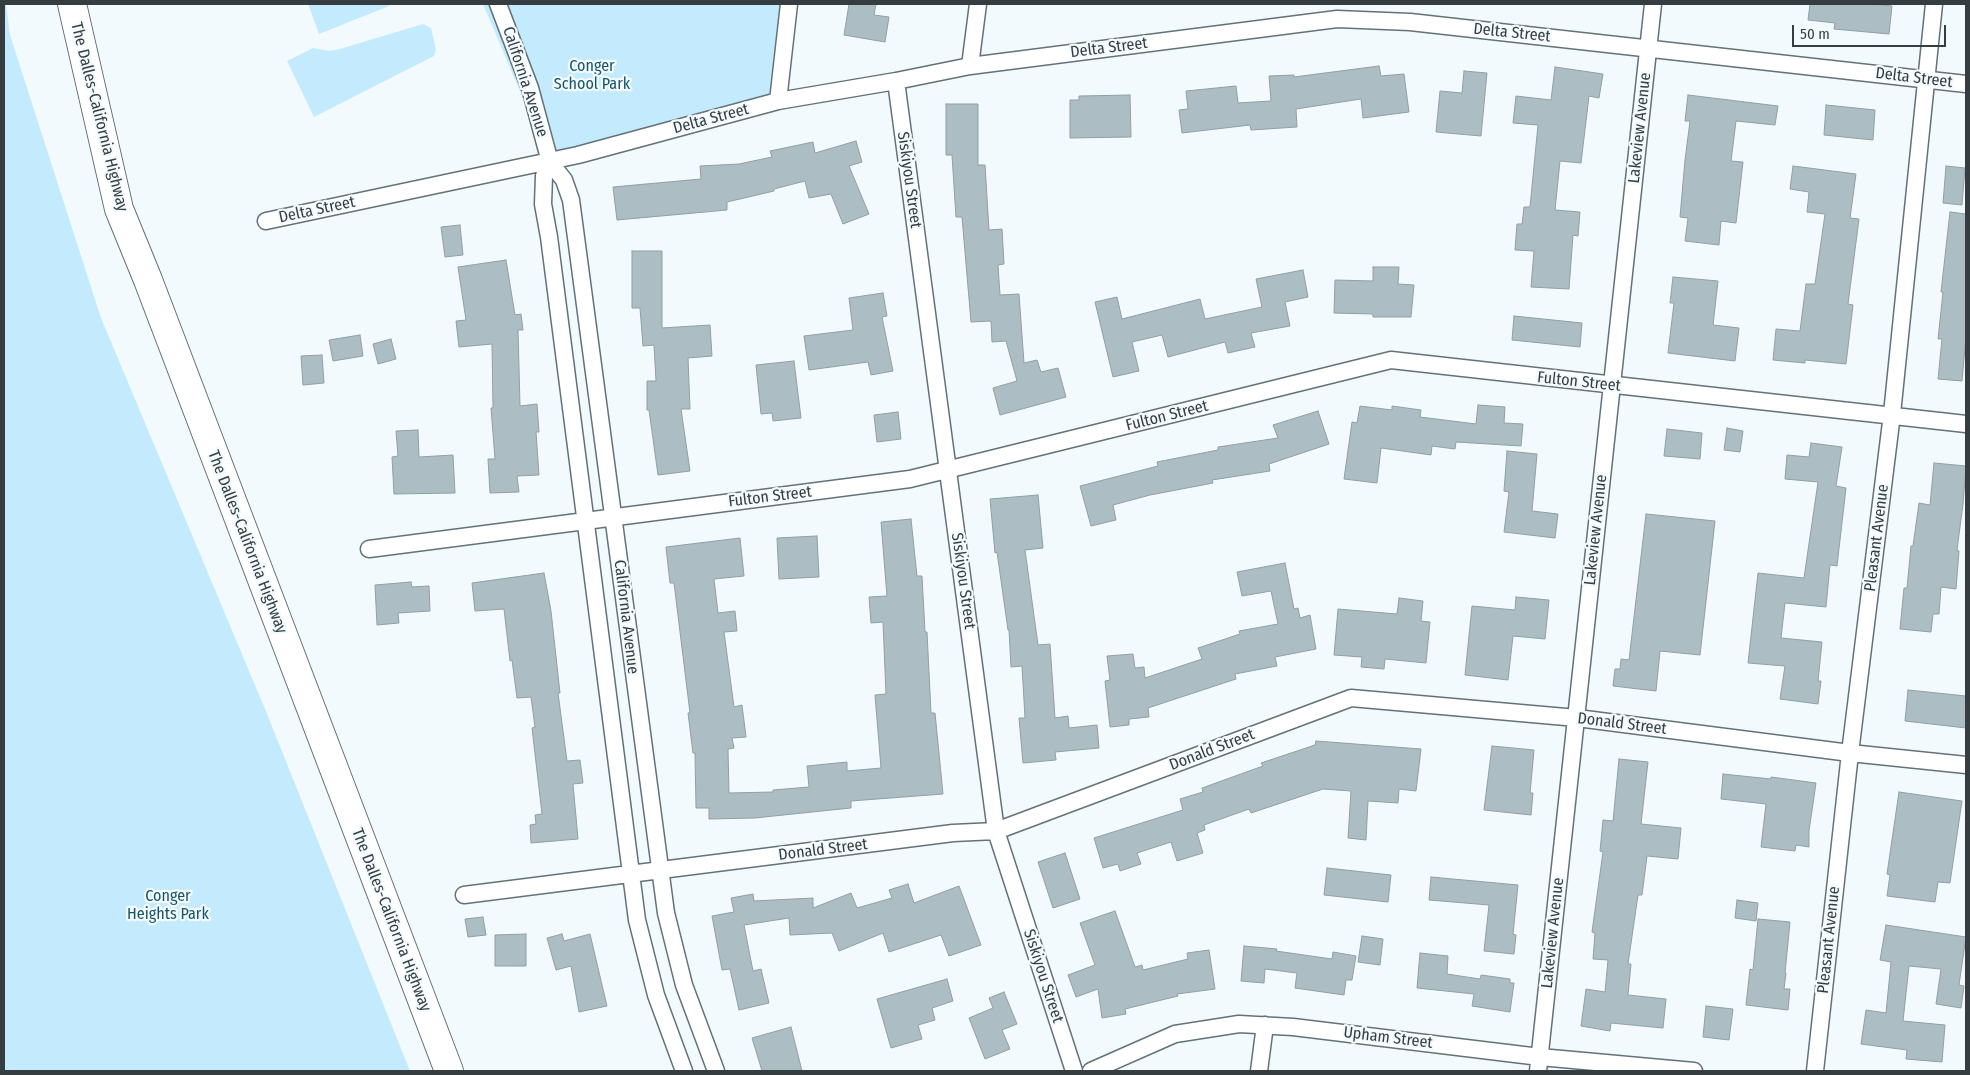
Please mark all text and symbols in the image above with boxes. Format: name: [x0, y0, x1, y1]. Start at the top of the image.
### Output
scale bar: [1795, 15, 1949, 47]
street label: Delta Street: [1472, 19, 1552, 47]
street label: The Dalles-California Highway: [66, 20, 132, 214]
street label: California Avenue: [498, 24, 552, 140]
text: 50 m: [1800, 25, 1830, 43]
street label: Delta Street: [1069, 34, 1149, 62]
park label: Conger School Park: [554, 57, 630, 95]
street label: Delta Street: [1874, 64, 1954, 92]
street label: Lakeview Avenue: [1625, 72, 1655, 184]
street label: Delta Street: [671, 100, 751, 138]
street label: Siskiyou Street: [893, 131, 925, 229]
street label: Delta Street: [277, 193, 357, 227]
street label: Fulton Street: [1536, 368, 1622, 396]
street label: Fulton Street: [1124, 397, 1210, 435]
street label: The Dalles-California Highway: [203, 448, 291, 636]
street label: Lakeview Avenue: [1581, 474, 1611, 586]
street label: Fulton Street: [727, 482, 813, 512]
street label: Pleasant Avenue: [1861, 483, 1893, 593]
street label: Siskiyou Street: [947, 532, 979, 630]
street label: California Avenue: [609, 559, 643, 675]
street label: Donald Street: [1576, 709, 1668, 739]
street label: Donald Street: [1167, 725, 1257, 775]
street label: The Dalles-California Highway: [347, 826, 435, 1014]
street label: Donald Street: [777, 835, 869, 865]
street label: Lakeview Avenue: [1538, 877, 1568, 989]
street label: Pleasant Avenue: [1814, 885, 1844, 995]
park label: Conger Heights Park: [127, 887, 209, 925]
street label: Siskiyou Street: [1019, 927, 1067, 1025]
street label: Upham Street: [1342, 1023, 1434, 1053]

